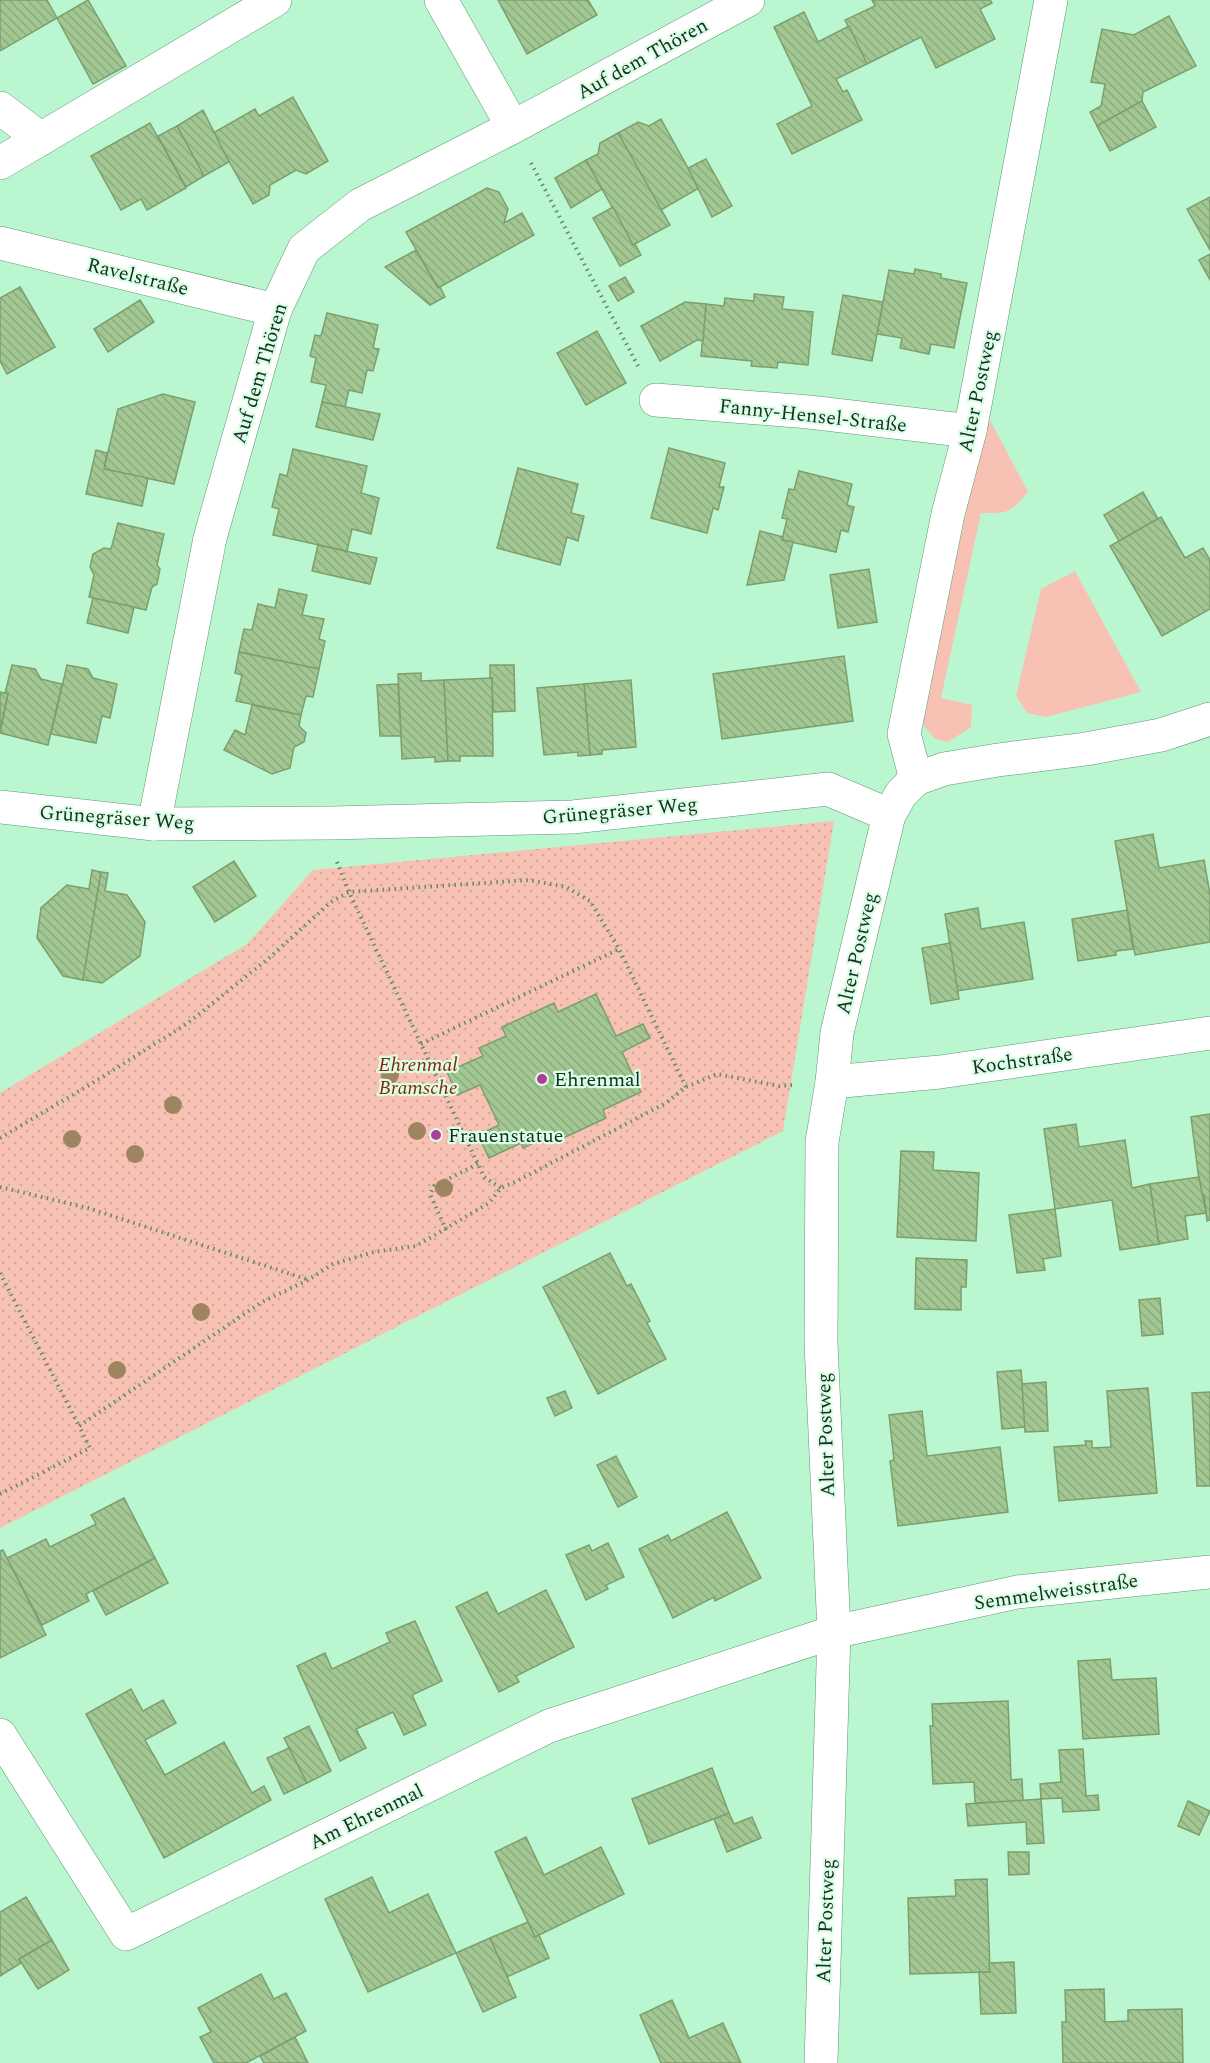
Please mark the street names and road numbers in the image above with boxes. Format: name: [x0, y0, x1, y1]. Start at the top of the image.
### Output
street label: Auf dem Thören: [571, 10, 714, 107]
street label: Ravelstraße: [84, 250, 192, 304]
street label: Auf dem Thören: [224, 299, 296, 447]
street label: Alter Postweg: [950, 327, 1006, 455]
street label: Fanny-Hensel-Straße: [717, 391, 908, 441]
street label: Grünegräser Weg: [541, 789, 699, 833]
street label: Grünegräser Weg: [38, 798, 196, 838]
street label: Alter Postweg: [828, 889, 886, 1017]
street label: Kochstraße: [970, 1039, 1074, 1083]
street label: Alter Postweg: [809, 1372, 843, 1498]
street label: Semmelweisstraße: [972, 1566, 1140, 1618]
street label: Am Ehrenmal: [304, 1776, 429, 1858]
street label: Alter Postweg: [809, 1858, 843, 1984]

